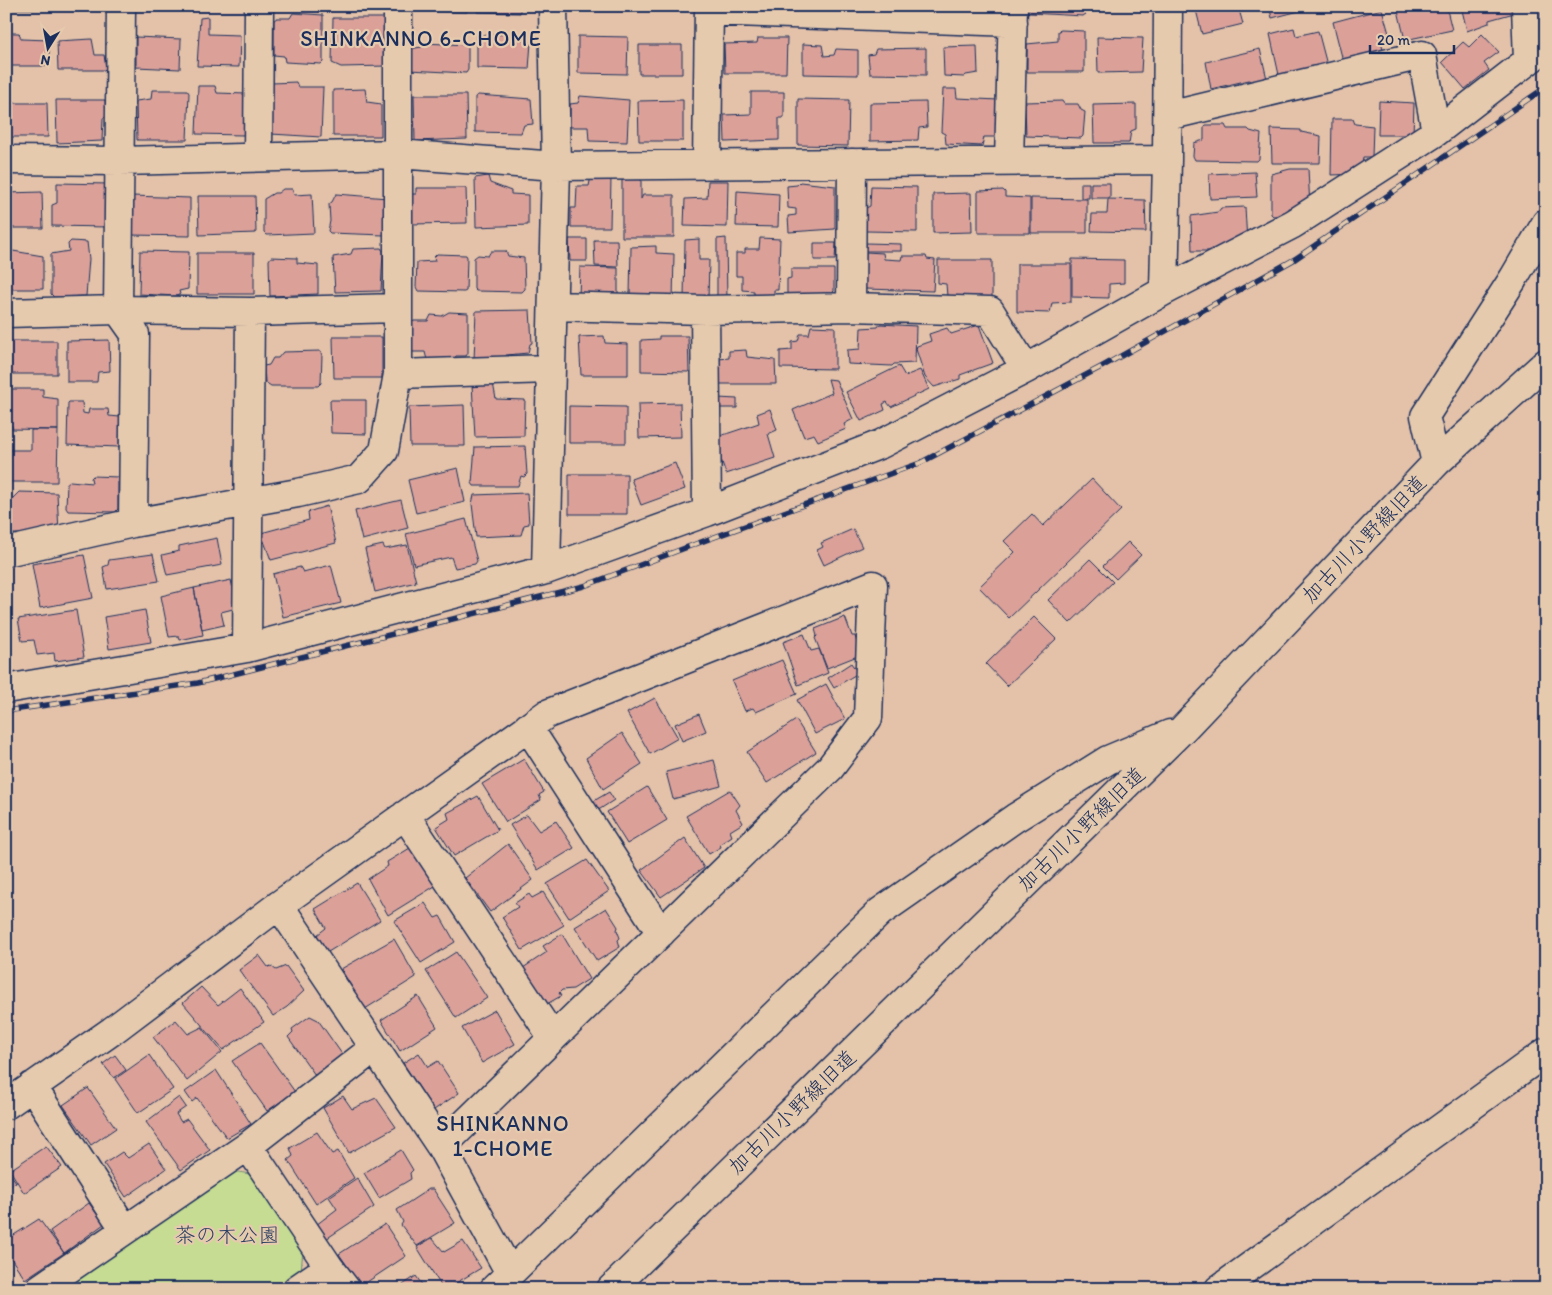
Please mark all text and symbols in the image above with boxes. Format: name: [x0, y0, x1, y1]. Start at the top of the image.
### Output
north arrow: [22, 22, 72, 72]
scale bar: [1370, 22, 1453, 54]
district label: SHINKANNO 6-CHOME: [300, 25, 542, 52]
text: 20 m: [1377, 31, 1411, 49]
text: N: [39, 51, 52, 70]
street label: 加古川小野線旧道: [1296, 470, 1431, 608]
street label: 加古川小野線旧道: [1012, 761, 1150, 896]
street label: 加古川小野線旧道: [723, 1044, 861, 1179]
district label: SHINKANNO 1-CHOME: [436, 1110, 570, 1162]
park label: 茶の木公園: [175, 1222, 280, 1247]

